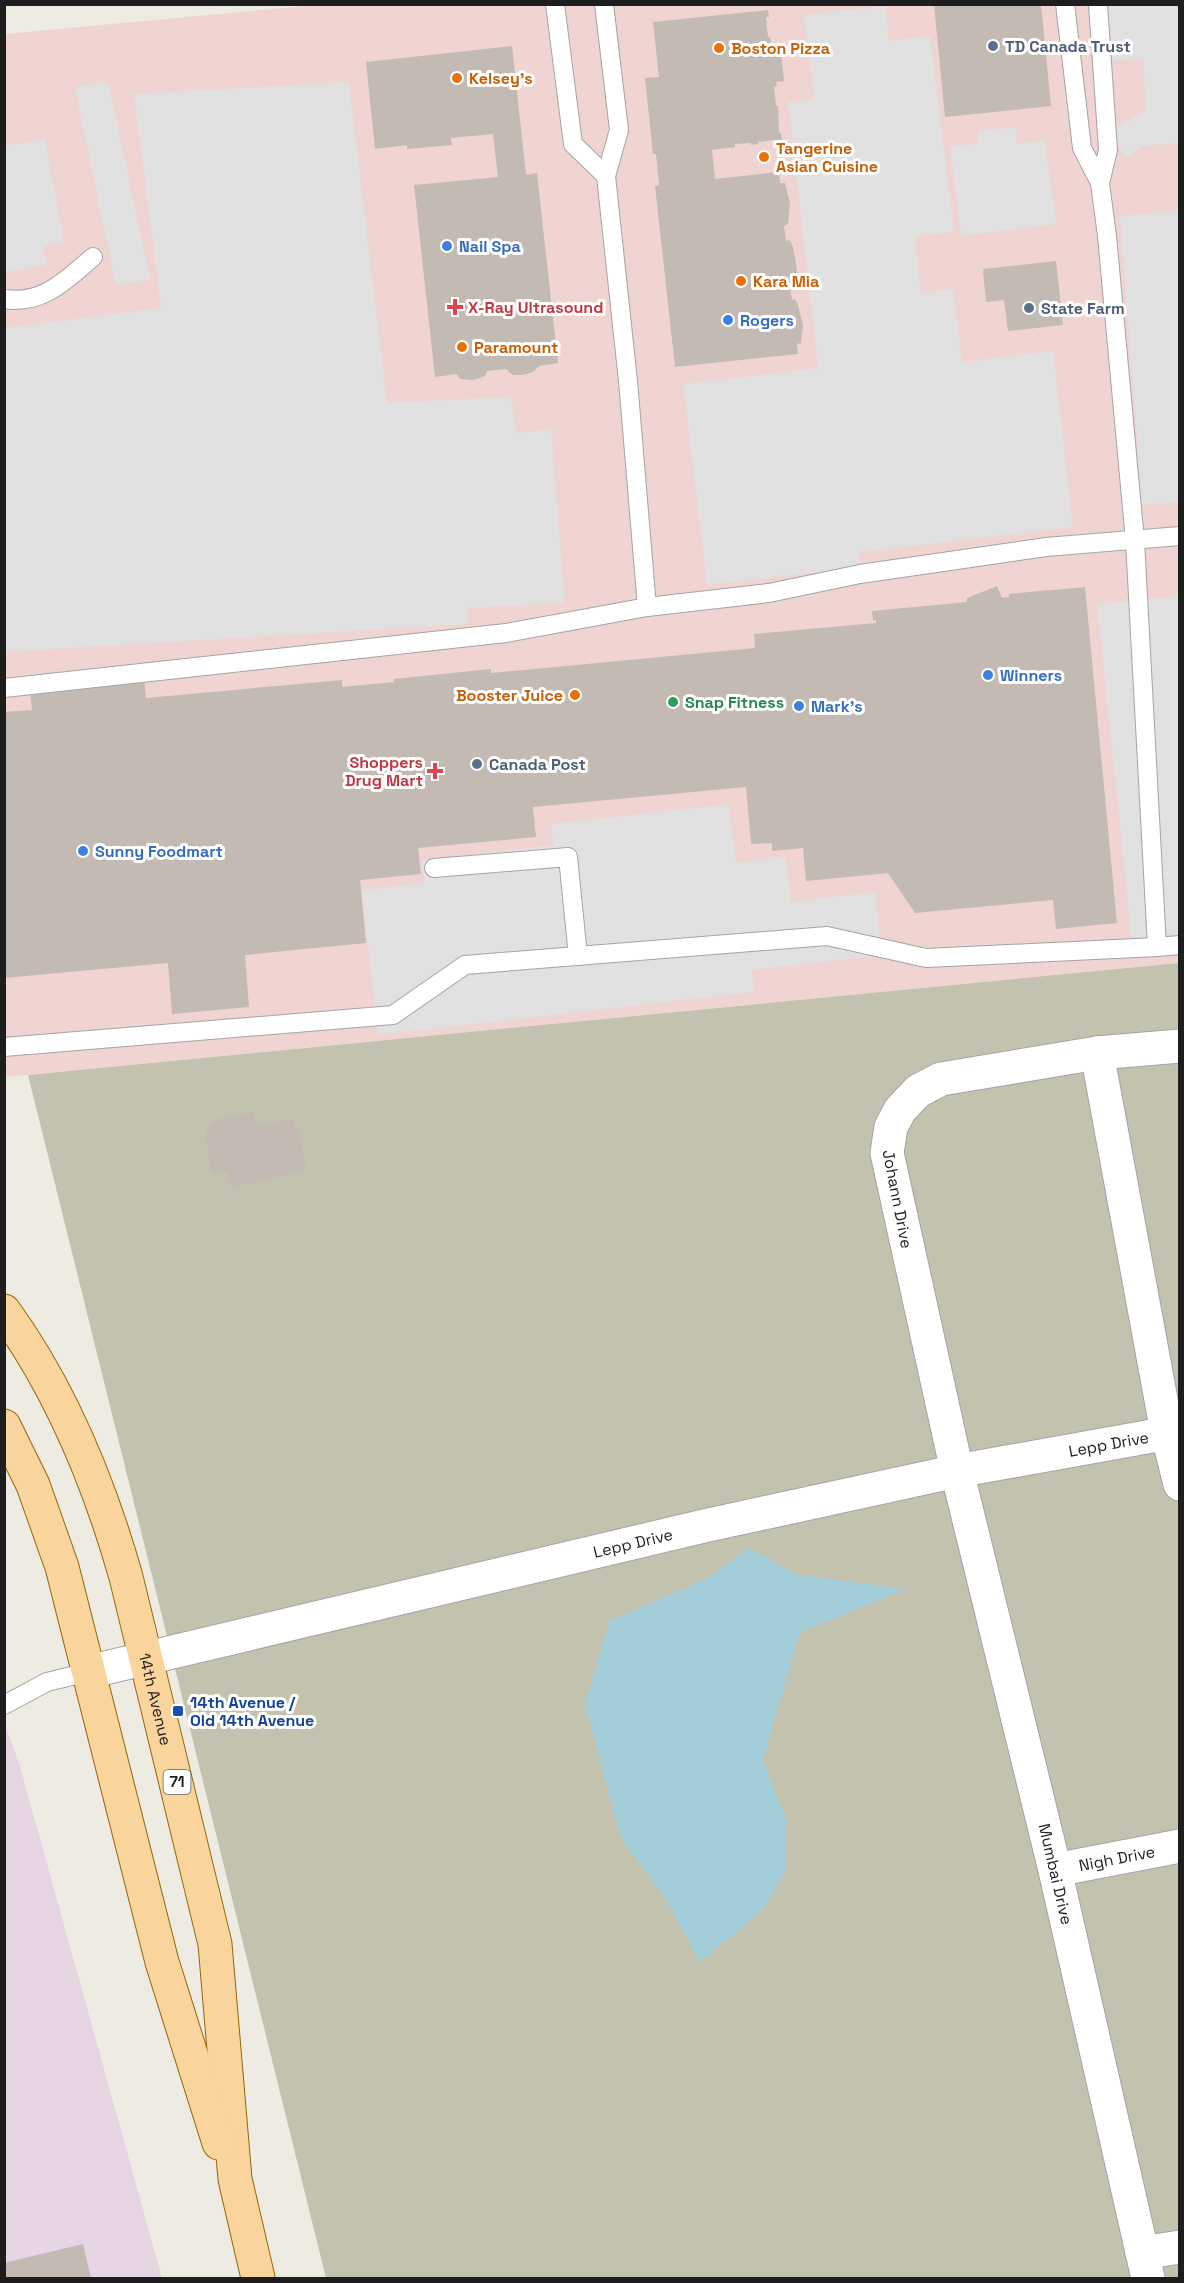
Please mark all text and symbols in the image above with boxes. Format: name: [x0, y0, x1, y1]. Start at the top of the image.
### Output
place label: TD Canada Trust: [1005, 36, 1131, 57]
place label: Boston Pizza: [731, 38, 830, 59]
marker: TD Canada Trust: [986, 39, 1000, 53]
marker: Boston Pizza: [712, 41, 726, 55]
place label: Kelsey's: [469, 68, 533, 89]
marker: Kelsey's: [450, 71, 464, 85]
place label: Tangerine Asian Cuisine: [776, 138, 878, 177]
marker: Tangerine Asian Cuisine: [757, 150, 771, 164]
place label: Nail Spa: [459, 236, 521, 257]
marker: Nail Spa: [440, 239, 454, 253]
place label: Kara Mia: [753, 271, 819, 292]
marker: Kara Mia: [734, 274, 748, 288]
place label: X-Ray Ultrasound: [468, 297, 603, 318]
marker: X-Ray Ultrasound: [446, 298, 464, 316]
place label: State Farm: [1041, 298, 1125, 319]
marker: State Farm: [1022, 301, 1036, 315]
place label: Rogers: [740, 310, 794, 331]
marker: Rogers: [721, 313, 735, 327]
place label: Paramount: [474, 337, 558, 358]
marker: Paramount: [455, 340, 469, 354]
place label: Winners: [1000, 665, 1062, 686]
marker: Winners: [981, 668, 995, 682]
place label: Booster Juice: [456, 685, 563, 706]
marker: Booster Juice: [568, 688, 582, 702]
place label: Snap Fitness: [685, 692, 784, 713]
marker: Snap Fitness: [666, 695, 680, 709]
place label: Mark's: [811, 696, 863, 717]
marker: Mark's: [792, 699, 806, 713]
place label: Shoppers Drug Mart: [345, 752, 423, 791]
place label: Canada Post: [489, 754, 586, 775]
marker: Canada Post: [470, 757, 484, 771]
marker: Shoppers Drug Mart: [428, 764, 442, 778]
place label: Sunny Foodmart: [95, 841, 223, 862]
marker: Sunny Foodmart: [76, 844, 90, 858]
street label: Johann Drive: [878, 1148, 917, 1250]
street label: Lepp Drive: [1067, 1427, 1151, 1462]
street label: Lepp Drive: [591, 1524, 675, 1563]
street label: 14th Avenue: [134, 1651, 176, 1748]
place label: 14th Avenue / Old 14th Avenue: [190, 1692, 314, 1731]
marker: 14th Avenue / Old 14th Avenue: [171, 1704, 185, 1718]
road number: 71: [164, 1770, 190, 1794]
street label: Mumbai Drive: [1034, 1821, 1077, 1927]
street label: Nigh Drive: [1077, 1841, 1157, 1876]

